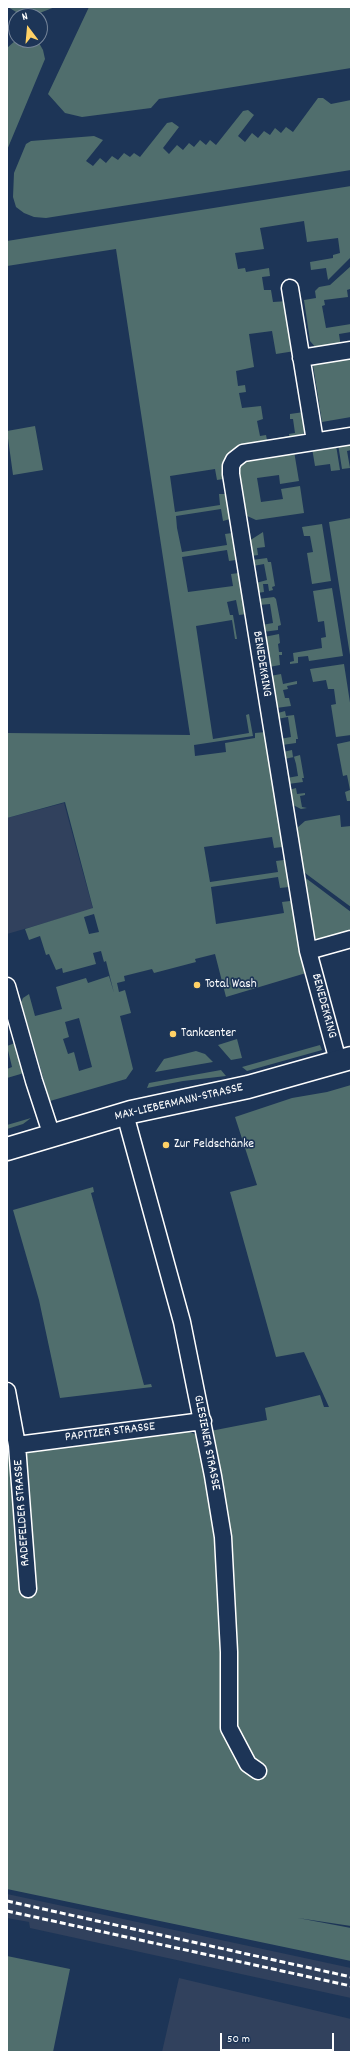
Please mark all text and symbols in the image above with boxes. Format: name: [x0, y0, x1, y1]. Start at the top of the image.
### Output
north arrow: [8, 8, 48, 48]
text: N: [20, 9, 30, 26]
street label: BENEDEKRING: [248, 630, 274, 698]
street label: BENEDEKRING: [307, 972, 339, 1040]
place label: Total Wash: [205, 977, 257, 993]
marker: Total Wash: [192, 980, 202, 990]
place label: Tankcenter: [181, 1026, 236, 1042]
marker: Tankcenter: [168, 1029, 178, 1039]
street label: MAX-LIEBERMANN-STRASSE: [113, 1081, 245, 1125]
place label: Zur Feldschänke: [174, 1137, 254, 1153]
marker: Zur Feldschänke: [161, 1140, 171, 1150]
street label: GLESIENER STRASSE: [189, 1394, 223, 1492]
street label: PAPITZER STRASSE: [64, 1420, 156, 1446]
street label: RADEFELDER STRASSE: [11, 1459, 35, 1567]
scale bar: [222, 2025, 336, 2051]
text: 50 m: [227, 2031, 250, 2048]

